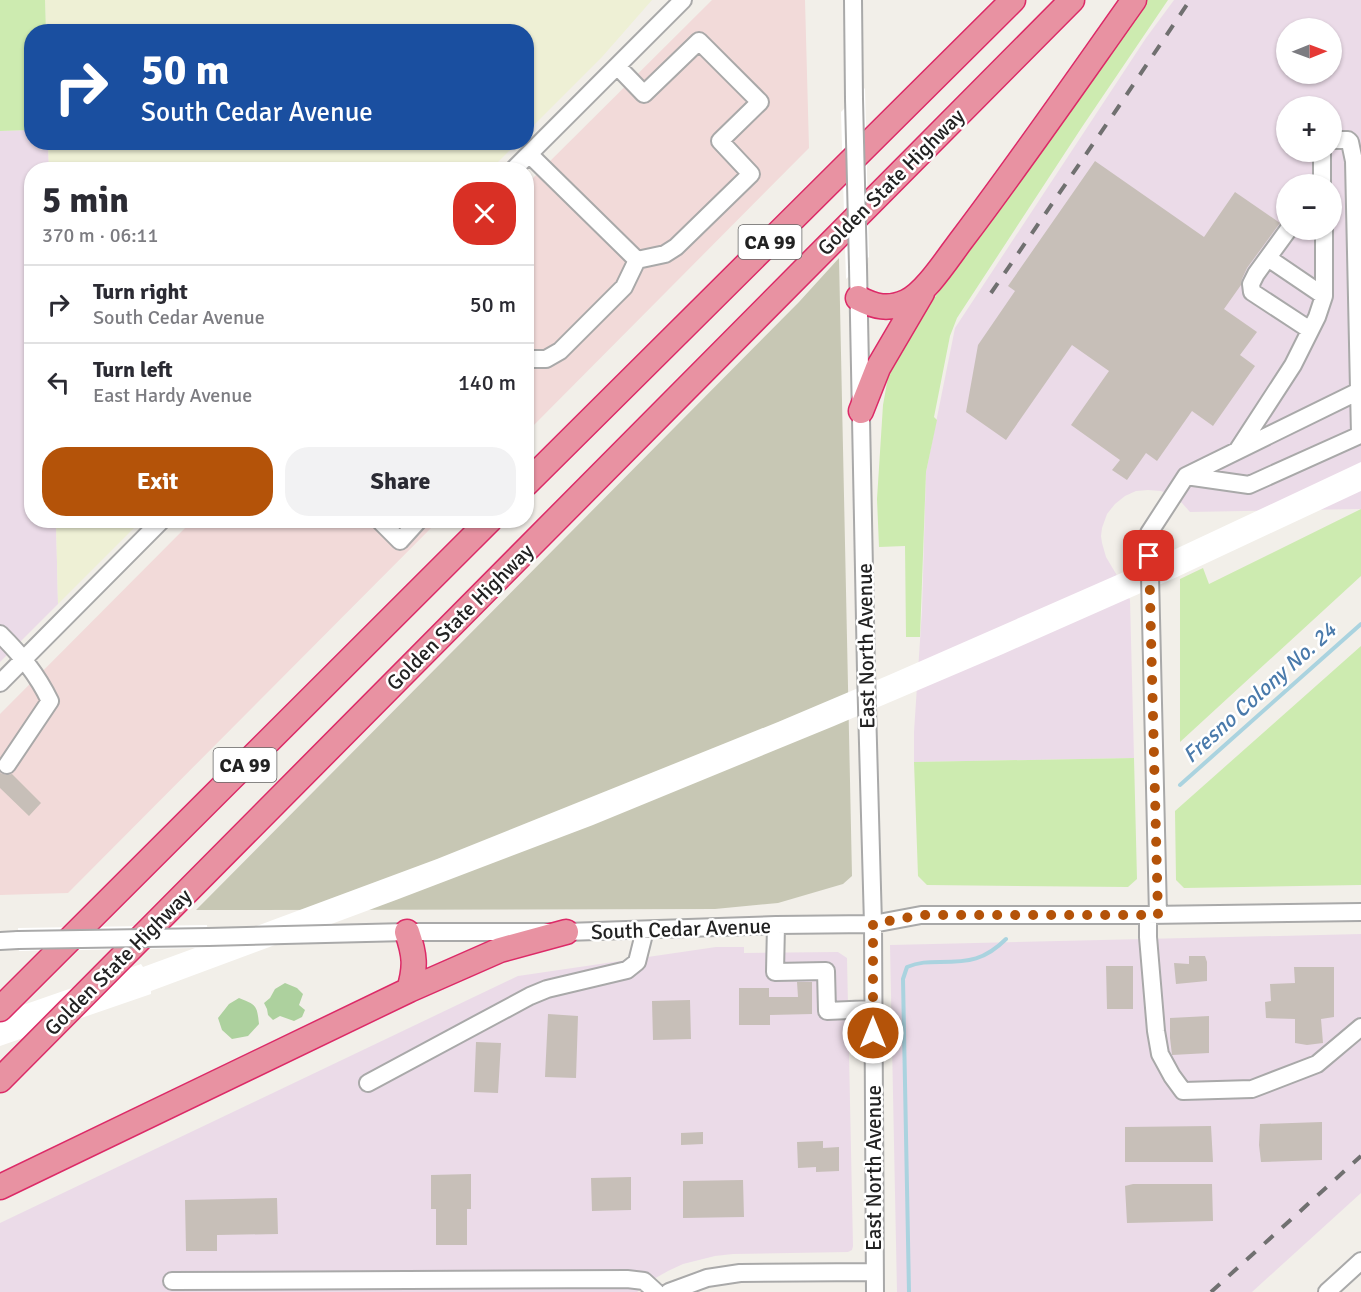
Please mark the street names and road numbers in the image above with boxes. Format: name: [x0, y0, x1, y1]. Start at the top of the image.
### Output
street label: Golden State Highway: [812, 103, 970, 261]
road number: CA 99: [738, 225, 802, 259]
street label: Golden State Highway: [381, 538, 539, 696]
street label: East North Avenue: [852, 563, 880, 729]
road number: CA 99: [214, 748, 276, 782]
street label: Golden State Highway: [39, 883, 197, 1041]
street label: South Cedar Avenue: [590, 913, 772, 945]
street label: East North Avenue: [861, 1085, 887, 1251]

